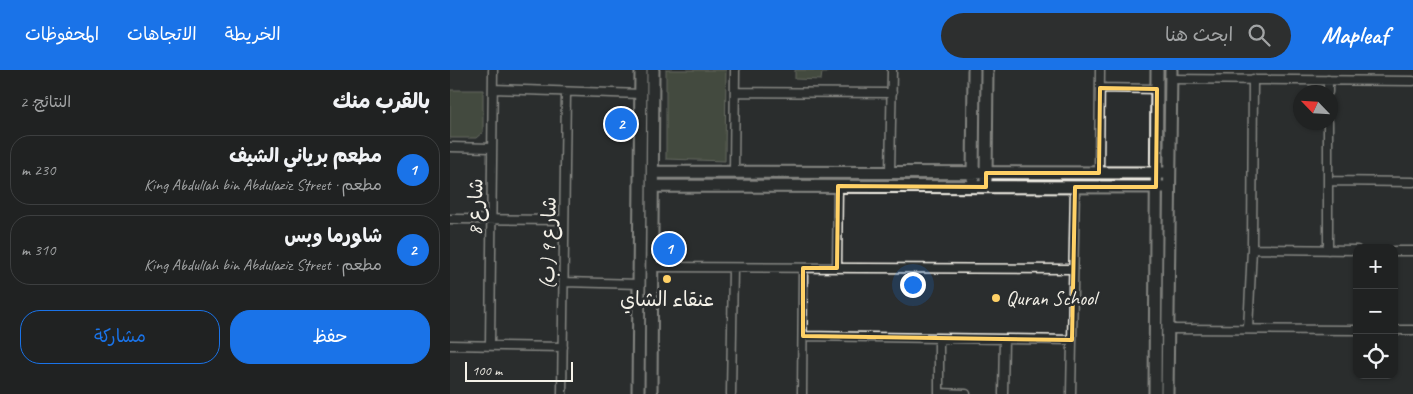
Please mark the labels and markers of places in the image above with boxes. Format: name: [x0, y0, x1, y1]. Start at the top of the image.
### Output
pin: 2: [605, 105, 637, 143]
pin: 1: [653, 230, 685, 268]
marker: عنقاء الشاي: [661, 273, 673, 285]
place label: Quran School: [1006, 286, 1100, 311]
place label: عنقاء الشاي: [620, 287, 714, 314]
marker: Quran School: [990, 292, 1002, 304]

